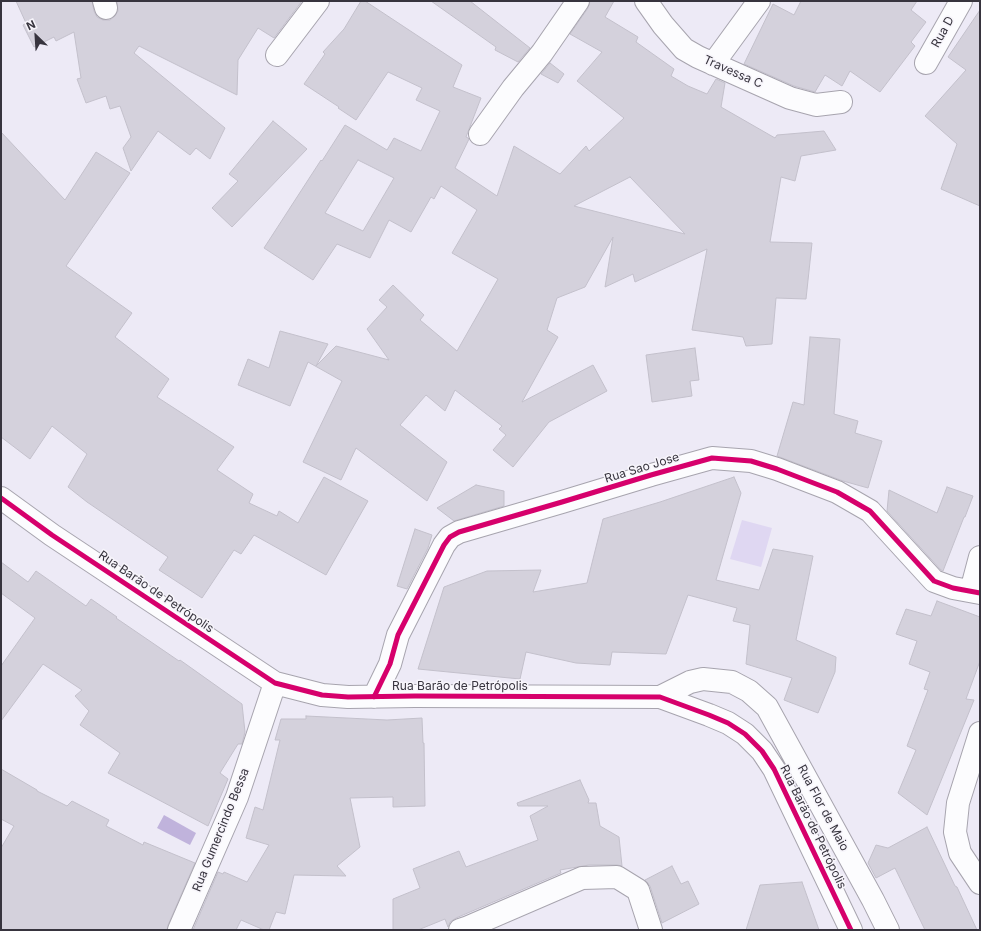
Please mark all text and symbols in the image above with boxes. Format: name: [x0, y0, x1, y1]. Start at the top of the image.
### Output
street label: Rua D: [929, 14, 957, 50]
north arrow: [16, 16, 56, 56]
text: N: [24, 17, 38, 33]
street label: Travessa C: [701, 53, 765, 91]
street label: Rua Sao Jose: [603, 450, 681, 486]
street label: Rua Barão de Petrópolis: [96, 548, 216, 636]
street label: Rua Barão de Petrópolis: [392, 679, 528, 693]
street label: Rua Flor de Maio: [794, 762, 852, 854]
street label: Rua Barão de Petrópolis: [777, 763, 849, 891]
street label: Rua Gumercindo Bessa: [190, 766, 252, 894]

